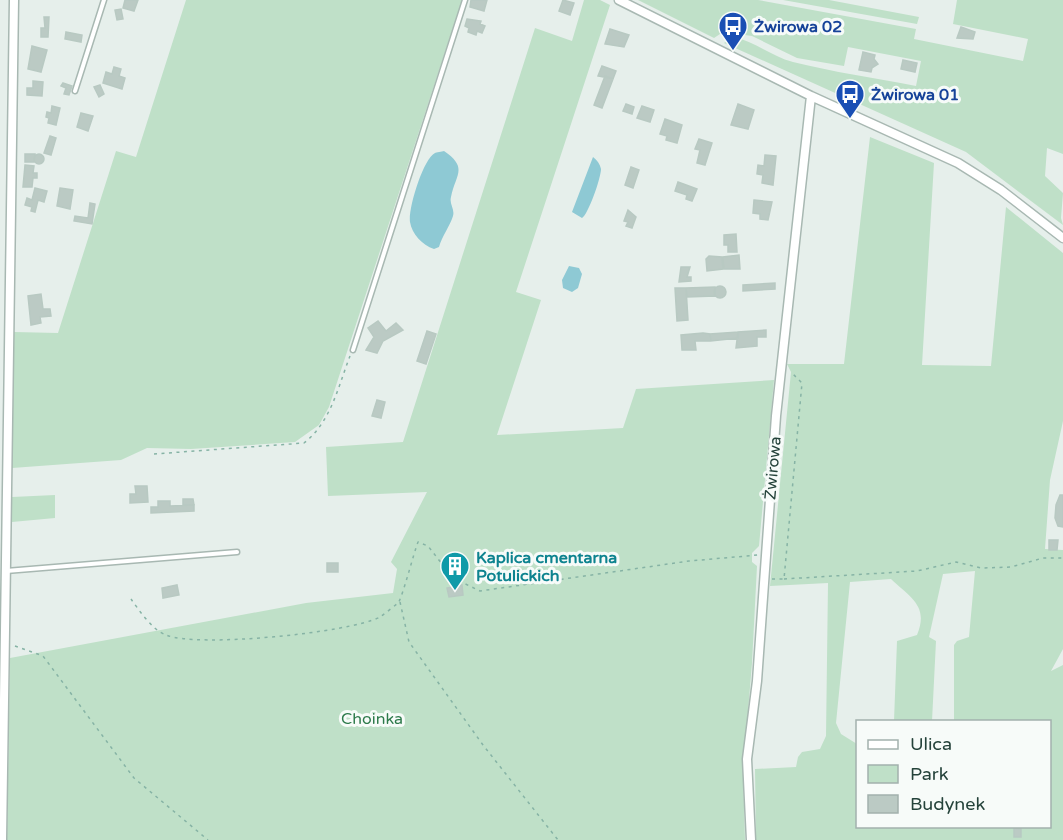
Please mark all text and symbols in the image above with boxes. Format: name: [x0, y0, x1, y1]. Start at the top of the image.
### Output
bus stop icon: Żwirowa 02: [717, 10, 749, 52]
place label: Żwirowa 02: [754, 17, 842, 37]
bus stop icon: Żwirowa 01: [834, 78, 866, 120]
place label: Żwirowa 01: [871, 85, 959, 105]
street label: Żwirowa: [760, 435, 786, 501]
place label: Kaplica cmentarna Potulickich: [476, 548, 617, 586]
building icon: Kaplica cmentarna Potulickich: [439, 550, 471, 592]
park label: Choinka: [341, 709, 403, 729]
legend: [856, 720, 1051, 828]
text: Ulica: [910, 733, 952, 755]
text: Park: [910, 763, 949, 785]
text: Budynek: [910, 793, 985, 815]

